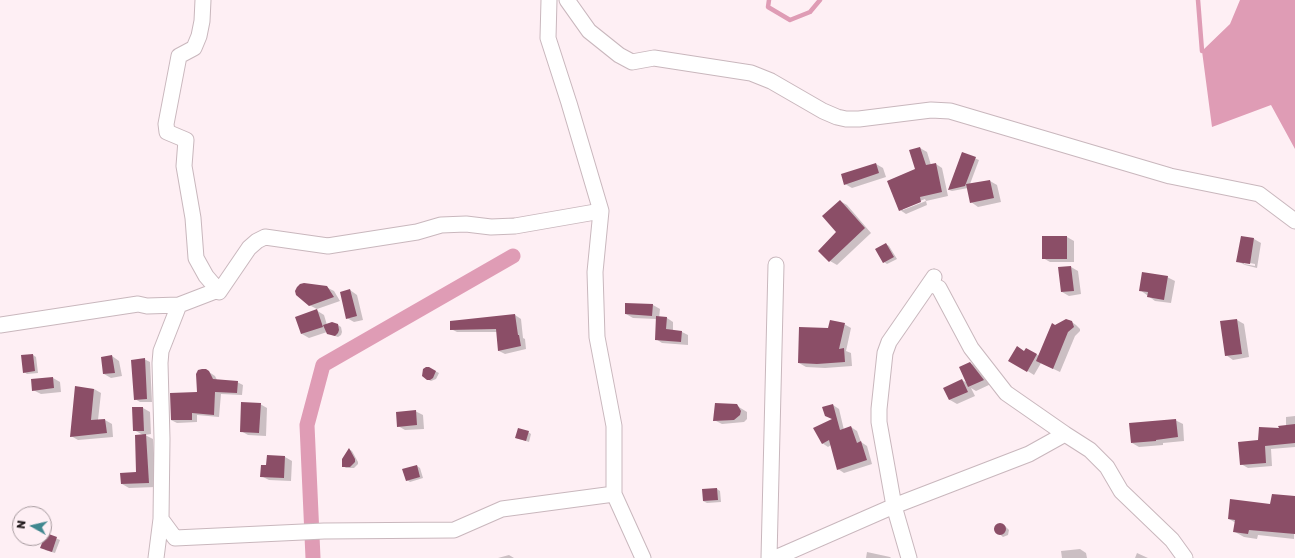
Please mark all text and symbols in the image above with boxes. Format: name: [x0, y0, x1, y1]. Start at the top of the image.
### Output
north arrow: [12, 506, 52, 546]
text: N: [14, 519, 28, 529]

